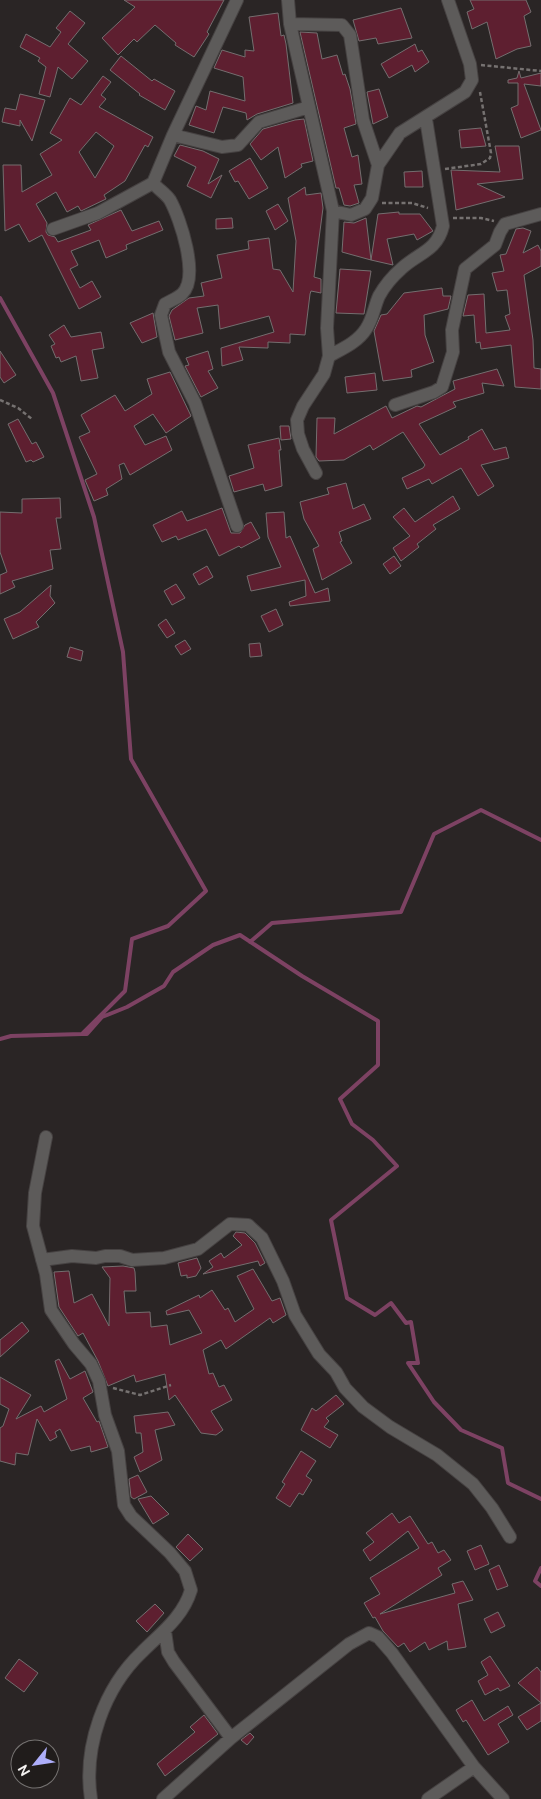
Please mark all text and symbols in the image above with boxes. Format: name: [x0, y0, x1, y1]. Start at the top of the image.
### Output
north arrow: [10, 1739, 60, 1789]
text: N: [14, 1762, 33, 1779]

